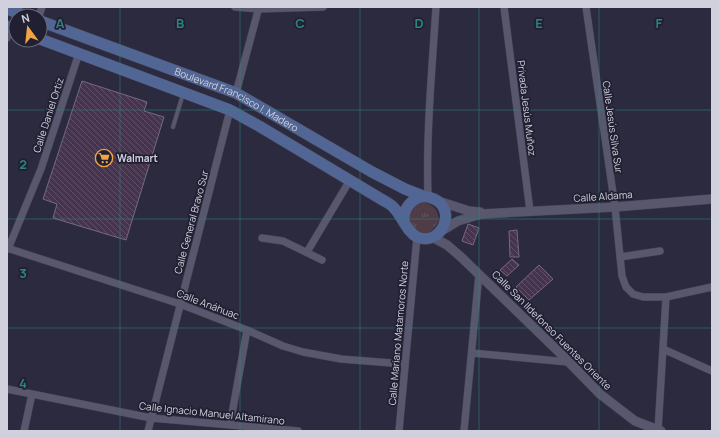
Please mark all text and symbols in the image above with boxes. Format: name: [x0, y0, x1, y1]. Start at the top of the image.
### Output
north arrow: [8, 8, 48, 48]
text: N: [20, 10, 31, 26]
text: A: [56, 14, 65, 32]
text: B: [176, 14, 184, 32]
text: C: [295, 14, 305, 32]
text: D: [414, 14, 424, 32]
text: E: [535, 14, 543, 32]
text: F: [656, 14, 663, 32]
street label: Privada Jesús Muñoz: [514, 59, 540, 157]
street label: Boulevard Francisco I. Madero: [173, 64, 301, 135]
street label: Calle Daniel Ortiz: [29, 76, 67, 154]
street label: Calle Jesús Silva Sur: [600, 80, 626, 174]
supermarket icon: Walmart: [94, 148, 114, 168]
place label: Walmart: [117, 151, 158, 165]
text: 2: [19, 155, 27, 173]
street label: Calle General Bravo Sur: [170, 168, 212, 275]
street label: Calle Aldama: [573, 187, 633, 205]
street label: Calle Mariano Matamoros Norte: [385, 260, 411, 406]
text: 3: [19, 264, 27, 282]
street label: Calle San Ildefonso Fuentes Oriente: [489, 267, 615, 393]
street label: Calle Anáhuac: [175, 286, 242, 323]
text: 4: [19, 374, 27, 392]
street label: Calle Ignacio Manuel Altamirano: [138, 398, 286, 428]

